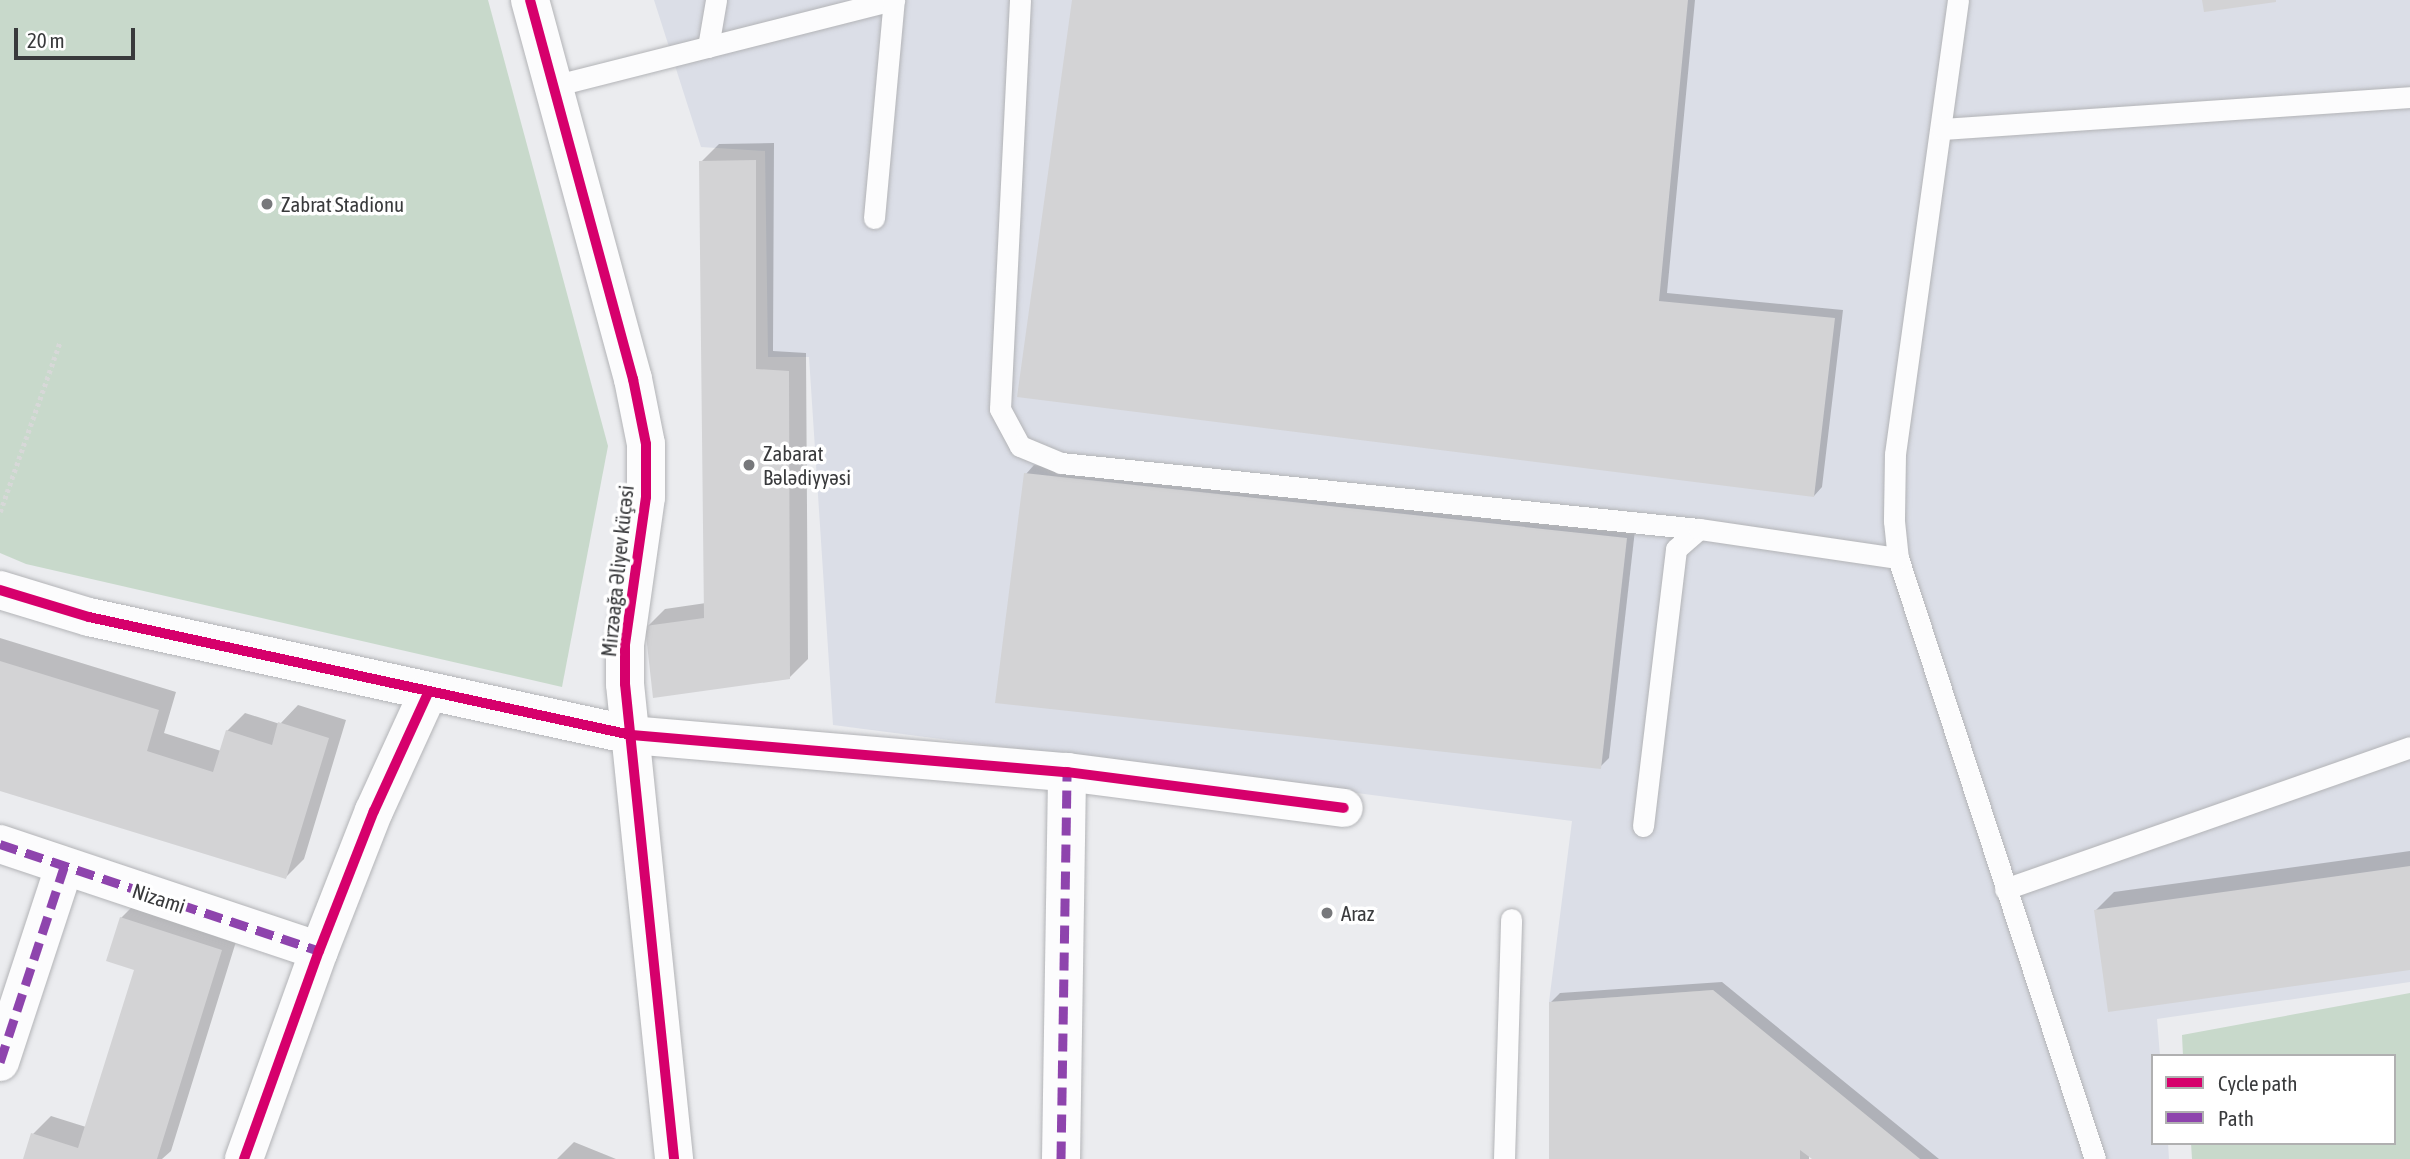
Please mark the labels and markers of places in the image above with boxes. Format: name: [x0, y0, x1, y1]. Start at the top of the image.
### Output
place label: Zabrat Stadionu: [281, 191, 404, 217]
marker: Zabrat Stadionu: [259, 196, 275, 212]
place label: Zabarat Bələdiyyəsi: [763, 440, 851, 490]
marker: Zabarat Bələdiyyəsi: [741, 457, 757, 473]
place label: Araz: [1341, 900, 1374, 926]
marker: Araz: [1319, 905, 1335, 921]

